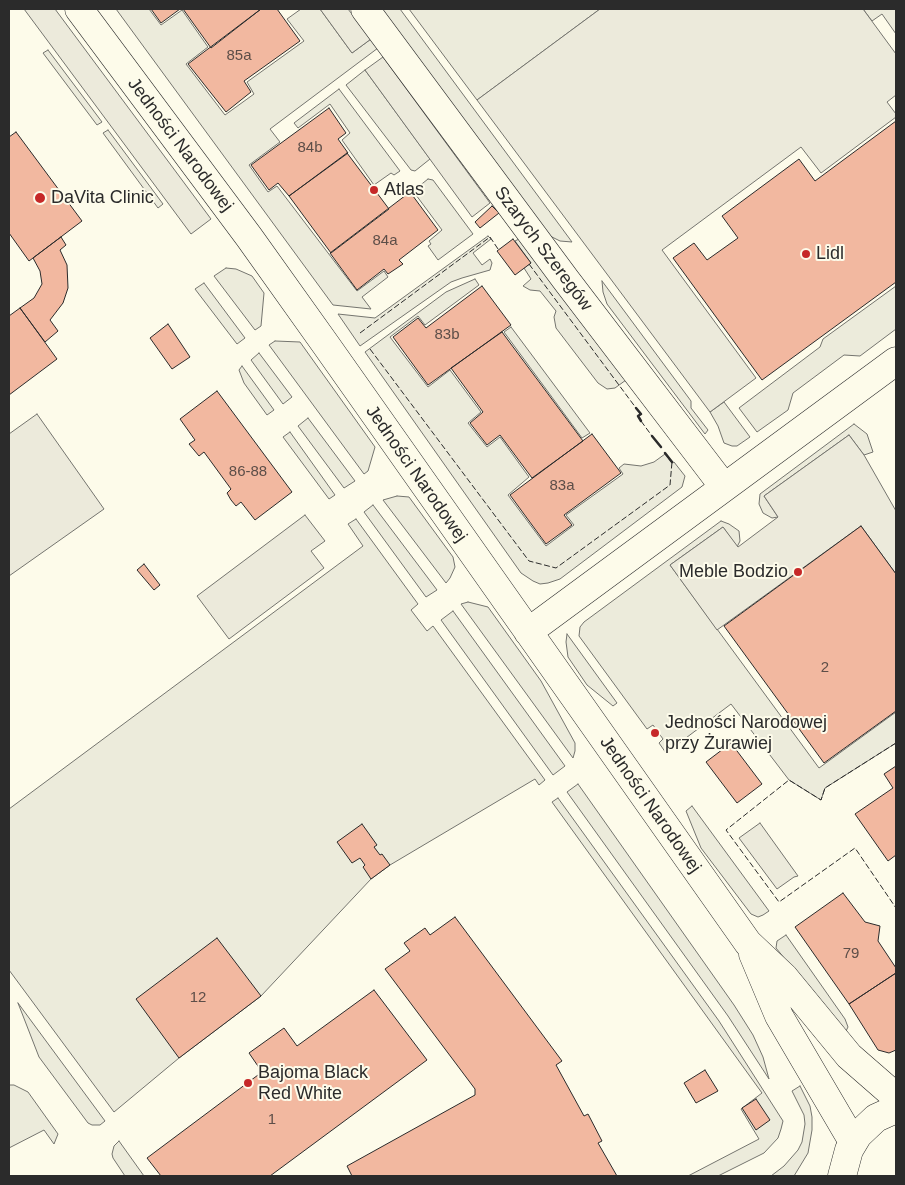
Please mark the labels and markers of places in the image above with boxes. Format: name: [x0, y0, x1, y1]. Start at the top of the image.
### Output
place label: Atlas: [384, 179, 424, 201]
marker: Atlas: [368, 184, 380, 196]
place label: DaVita Clinic: [51, 187, 154, 209]
marker: DaVita Clinic: [33, 191, 47, 205]
place label: Lidl: [816, 243, 844, 265]
marker: Lidl: [800, 248, 812, 260]
place label: Meble Bodzio: [679, 561, 788, 583]
marker: Meble Bodzio: [792, 566, 804, 578]
place label: Jedności Narodowej przy Żurawiej: [665, 712, 827, 754]
marker: Jedności Narodowej przy Żurawiej: [649, 727, 661, 739]
place label: Bajoma Black Red White: [258, 1062, 368, 1104]
marker: Bajoma Black Red White: [242, 1077, 254, 1089]

